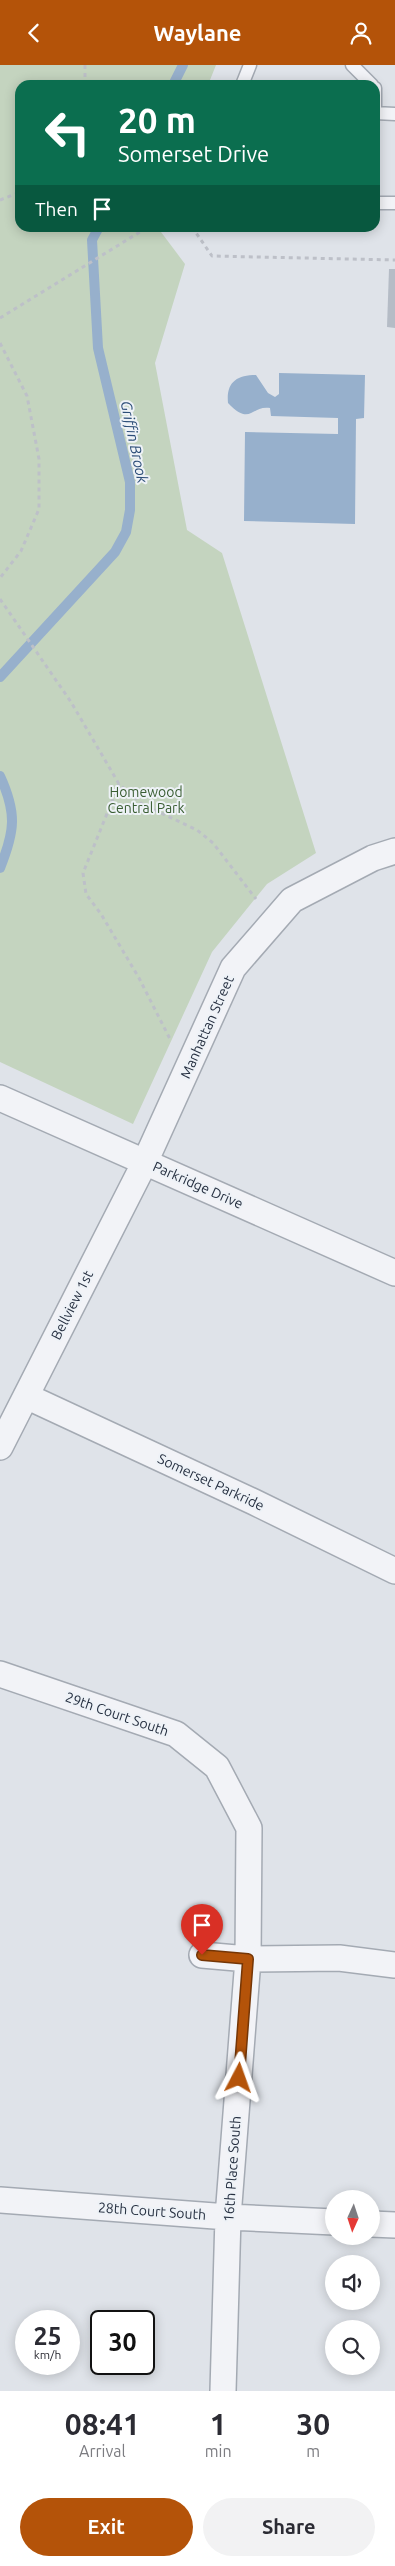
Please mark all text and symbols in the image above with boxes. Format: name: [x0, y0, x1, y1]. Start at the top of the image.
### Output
icon: back: [20, 19, 48, 47]
icon: person: [347, 19, 375, 47]
text: Waylane: [154, 20, 241, 45]
icon: left: [35, 100, 100, 165]
text: 20 m: [118, 100, 196, 140]
text: Somerset Drive: [118, 141, 269, 166]
icon: arrive: [88, 195, 116, 223]
text: Then: [35, 198, 78, 220]
water label: Griffin Brook: [117, 399, 152, 485]
park label: Homewood Central Park: [108, 784, 184, 816]
street label: Manhattan Street: [177, 973, 237, 1081]
street label: Parkridge Drive: [151, 1158, 245, 1212]
street label: Bellview 1st: [48, 1267, 96, 1342]
street label: Somerset Parkride: [155, 1450, 267, 1514]
street label: 29th Court South: [63, 1689, 171, 1739]
pin: [181, 1904, 223, 1955]
icon: arrive: [188, 1911, 216, 1939]
position arrow: [212, 2051, 264, 2103]
street label: 16th Place South: [220, 2115, 244, 2223]
north arrow: [325, 2190, 380, 2245]
map controls: [325, 2190, 380, 2375]
street label: 28th Court South: [97, 2199, 207, 2223]
button: sound: [325, 2255, 380, 2310]
speed limit sign: 30: [90, 2310, 155, 2375]
button: search: [325, 2320, 380, 2375]
text: 25: [33, 2322, 62, 2350]
text: km/h: [34, 2348, 61, 2361]
text: 08:41: [65, 2407, 140, 2441]
text: 1: [210, 2407, 227, 2441]
text: 30: [296, 2407, 330, 2441]
text: Arrival: [79, 2442, 126, 2460]
text: min: [205, 2442, 232, 2460]
text: m: [306, 2442, 320, 2460]
button: Exit: [20, 2498, 193, 2556]
button: Share: [203, 2498, 375, 2556]

